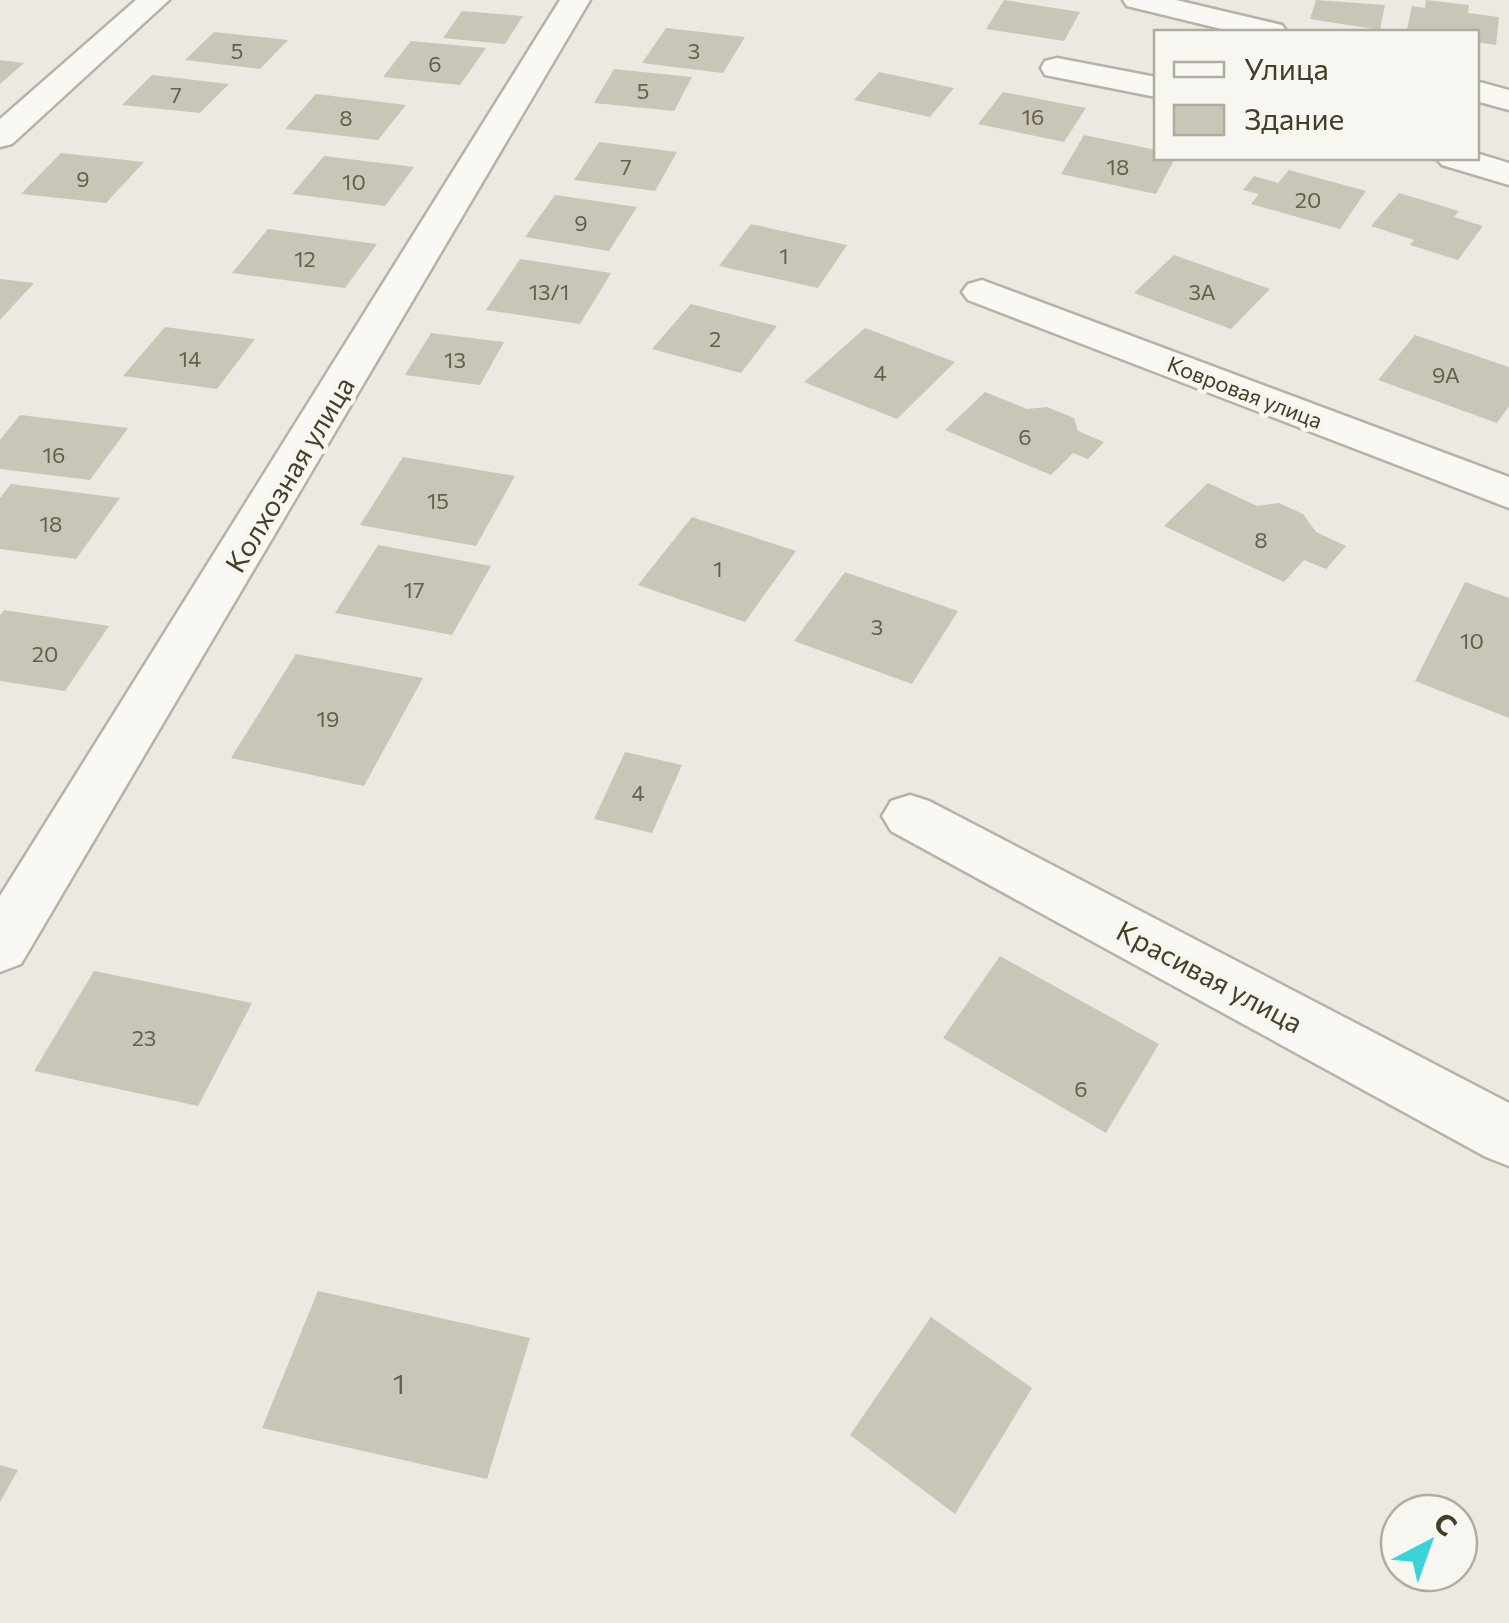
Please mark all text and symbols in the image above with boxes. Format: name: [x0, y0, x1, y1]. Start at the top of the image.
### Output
legend: [1154, 30, 1479, 160]
house number: 5: [231, 37, 243, 64]
house number: 3: [688, 37, 700, 64]
text: Улица: [1244, 49, 1329, 86]
house number: 6: [428, 50, 442, 77]
house number: 5: [637, 77, 649, 104]
house number: 7: [170, 81, 182, 108]
text: Здание: [1244, 99, 1344, 136]
house number: 16: [1022, 103, 1044, 130]
house number: 8: [339, 104, 353, 131]
house number: 7: [620, 153, 632, 180]
house number: 18: [1107, 153, 1129, 180]
house number: 9: [76, 165, 90, 192]
house number: 10: [342, 168, 366, 195]
house number: 20: [1295, 186, 1321, 213]
house number: 9: [574, 209, 588, 236]
house number: 1: [779, 242, 789, 269]
house number: 12: [294, 245, 316, 272]
house number: 13/1: [529, 278, 569, 305]
house number: 3А: [1188, 278, 1216, 305]
house number: 2: [709, 325, 721, 352]
house number: 14: [179, 345, 201, 372]
house number: 13: [444, 346, 466, 373]
street label: Ковровая улица: [1164, 350, 1326, 434]
house number: 4: [873, 359, 887, 386]
house number: 9А: [1432, 361, 1460, 388]
street label: Колхозная улица: [217, 370, 361, 578]
house number: 6: [1018, 423, 1032, 450]
house number: 16: [43, 441, 65, 468]
house number: 15: [427, 487, 449, 514]
house number: 18: [40, 510, 62, 537]
house number: 8: [1254, 526, 1268, 553]
house number: 1: [713, 555, 723, 582]
house number: 17: [403, 576, 425, 603]
house number: 3: [871, 613, 883, 640]
house number: 10: [1460, 627, 1484, 654]
house number: 20: [32, 640, 58, 667]
house number: 19: [317, 705, 339, 732]
house number: 4: [631, 779, 645, 806]
street label: Красивая улица: [1111, 913, 1309, 1039]
house number: 23: [132, 1024, 156, 1051]
house number: 6: [1074, 1075, 1088, 1102]
house number: 1: [393, 1366, 405, 1400]
north arrow: [1379, 1493, 1479, 1593]
text: С: [1428, 1504, 1464, 1542]

